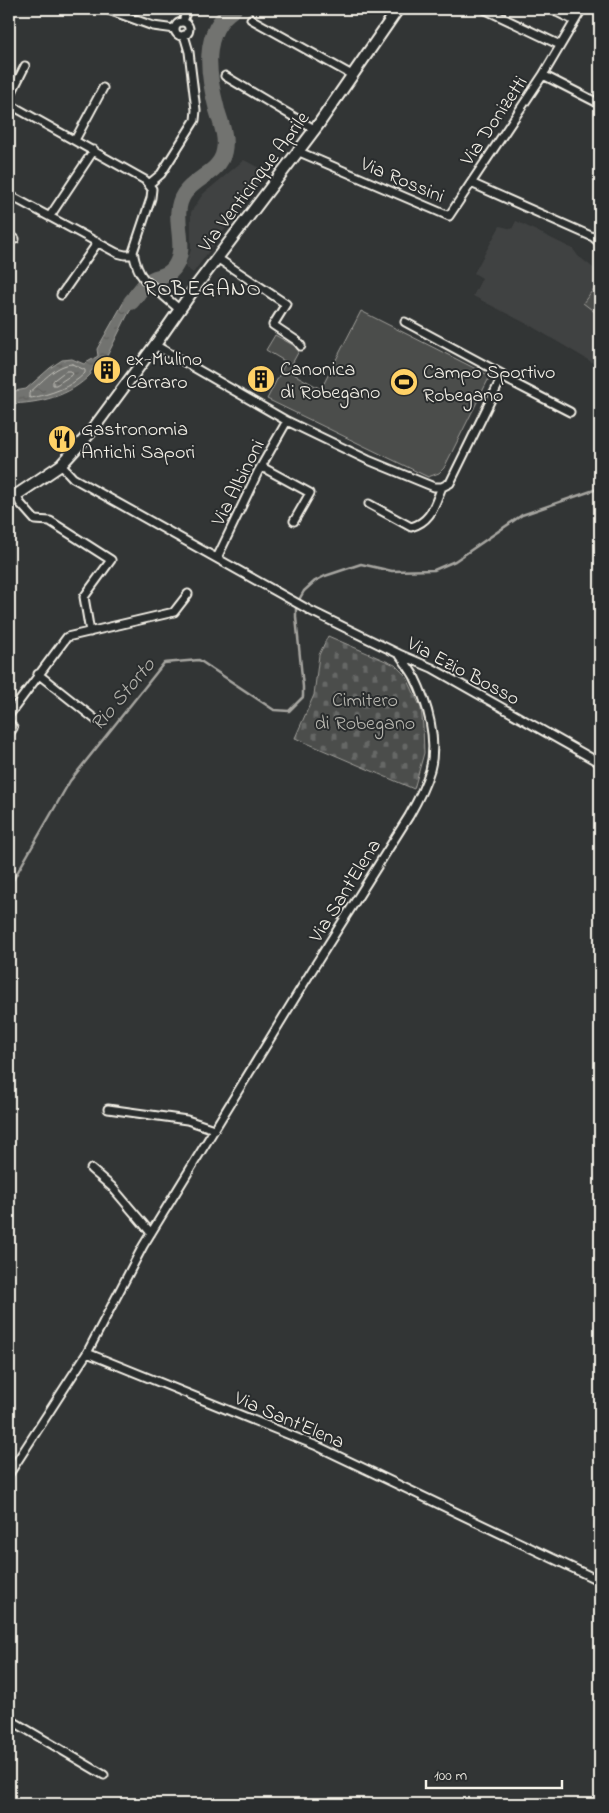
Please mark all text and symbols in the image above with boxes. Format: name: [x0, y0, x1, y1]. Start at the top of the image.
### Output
street label: Via Donizetti: [454, 71, 536, 173]
street label: Via Venticinque Aprile: [192, 106, 318, 260]
street label: Via Rossini: [355, 150, 449, 212]
district label: ROBEGANO: [144, 274, 262, 306]
place label: ex-Mulino Carraro: [126, 346, 202, 398]
building icon: ex-Mulino Carraro: [92, 355, 122, 385]
place label: Canonica di Robegano: [280, 356, 380, 409]
place label: Campo Sportivo Robegano: [423, 359, 555, 412]
building icon: Canonica di Robegano: [246, 364, 276, 394]
sports icon: Campo Sportivo Robegano: [389, 367, 419, 397]
place label: Gastronomia Antichi Sapori: [81, 416, 195, 468]
restaurant icon: Gastronomia Antichi Sapori: [47, 424, 77, 454]
street label: Via Albinoni: [205, 435, 273, 532]
street label: Via Ezio Bosso: [400, 630, 524, 714]
water label: Rio Storto: [84, 651, 164, 738]
park label: Cimitero di Robegano: [315, 687, 415, 740]
street label: Via Sant'Elena: [302, 834, 389, 950]
street label: Via Sant'Elena: [228, 1385, 349, 1458]
scale bar: [426, 1758, 563, 1790]
text: 100 m: [434, 1765, 467, 1787]

